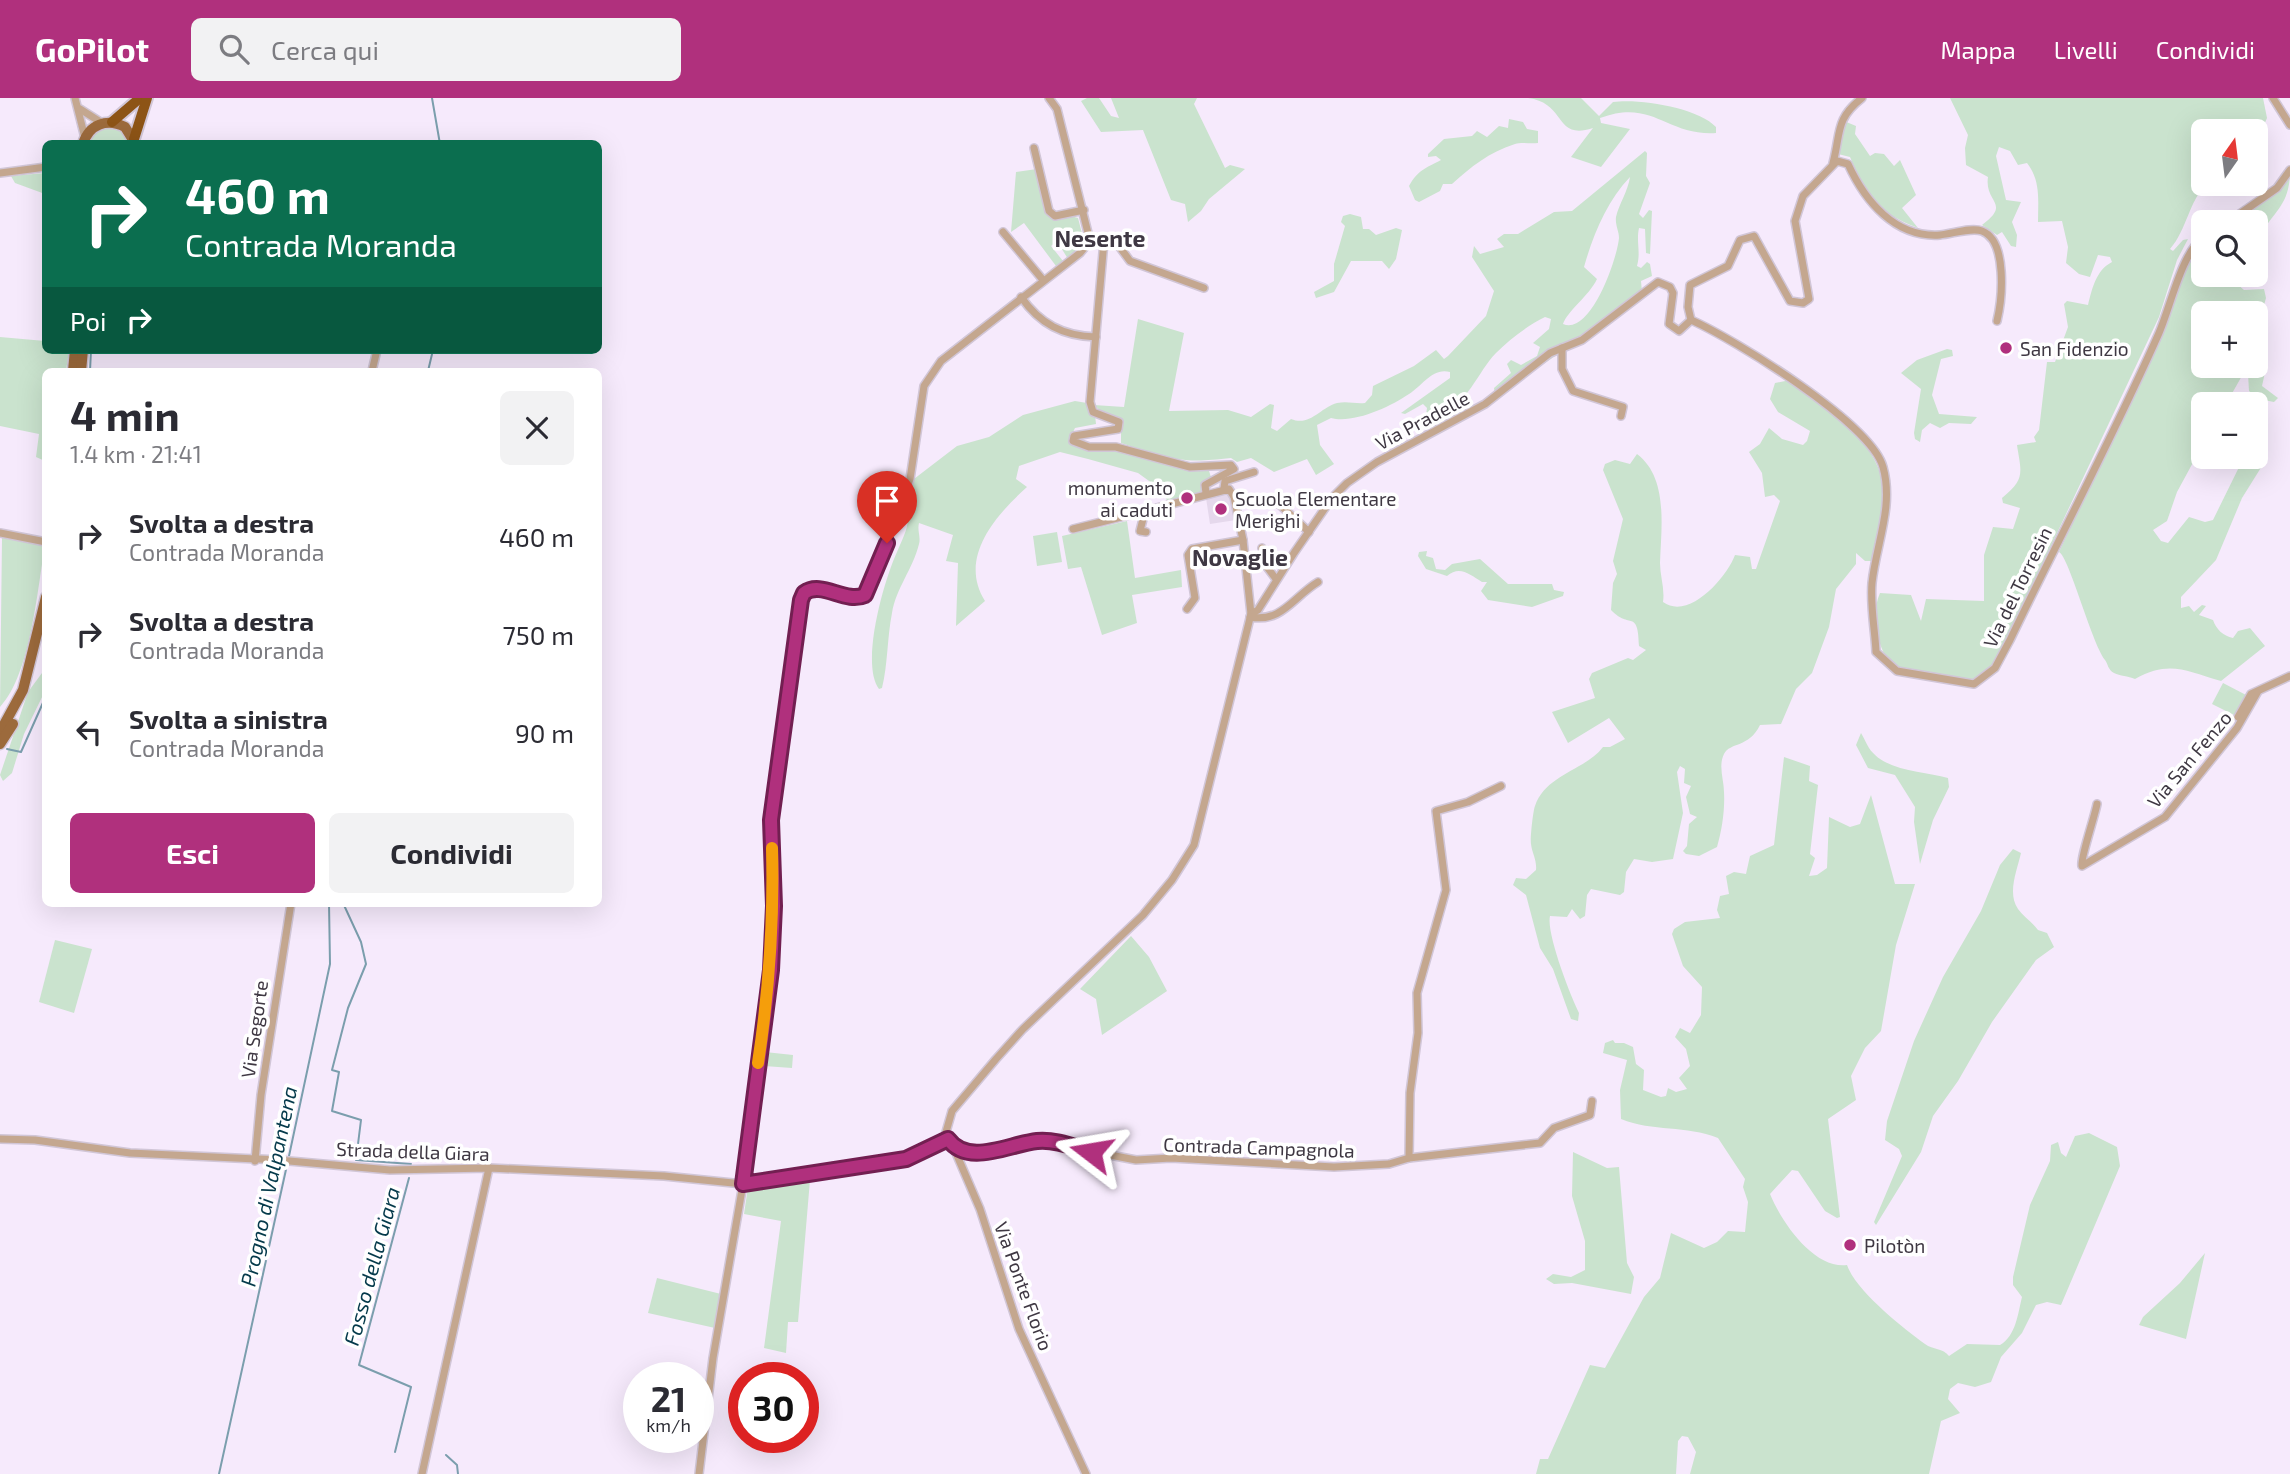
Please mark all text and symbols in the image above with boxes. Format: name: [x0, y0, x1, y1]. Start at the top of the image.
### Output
search box: [191, 18, 681, 81]
text: GoPilot: [35, 29, 149, 69]
icon: search: [215, 30, 253, 68]
text: Cerca qui: [271, 34, 379, 65]
text: Mappa: [1940, 35, 2016, 64]
text: Livelli: [2054, 35, 2118, 64]
text: Condividi: [2156, 35, 2255, 64]
north arrow: [2191, 119, 2268, 196]
map controls: [2191, 119, 2268, 469]
text: 460 m: [185, 165, 330, 224]
icon: right: [70, 168, 161, 259]
button: search: [2191, 210, 2268, 287]
district label: Nesente: [1055, 224, 1146, 252]
text: Contrada Moranda: [185, 225, 457, 263]
icon: right: [120, 301, 158, 339]
button: +: [2191, 301, 2268, 378]
text: Poi: [70, 305, 106, 336]
place label: San Fidenzio: [2020, 337, 2129, 360]
marker: San Fidenzio: [1998, 340, 2014, 356]
street label: Via Pradelle: [1371, 386, 1473, 454]
text: 4 min: [70, 389, 180, 439]
button: close: [500, 391, 574, 465]
button: −: [2191, 392, 2268, 469]
text: 1.4 km · 21:41: [70, 440, 202, 468]
pin: [857, 471, 917, 543]
place label: monumento ai caduti: [1068, 476, 1173, 521]
icon: arrive: [868, 482, 906, 520]
place label: Scuola Elementare Merighi: [1235, 487, 1397, 532]
marker: monumento ai caduti: [1179, 490, 1195, 506]
marker: Scuola Elementare Merighi: [1213, 501, 1229, 517]
text: Svolta a destra: [129, 507, 314, 538]
icon: right: [70, 517, 108, 555]
text: 460 m: [499, 521, 574, 552]
street label: Via del Torresin: [1978, 523, 2056, 651]
text: Contrada Moranda: [129, 538, 324, 566]
district label: Novaglie: [1192, 543, 1288, 571]
text: Svolta a destra: [129, 605, 314, 636]
icon: right: [70, 615, 108, 653]
text: 750 m: [502, 619, 574, 650]
text: Contrada Moranda: [129, 636, 324, 664]
text: Svolta a sinistra: [129, 703, 328, 734]
street label: Via San Fenzo: [2142, 706, 2236, 812]
icon: left: [70, 713, 108, 751]
text: 90 m: [515, 717, 574, 748]
text: Contrada Moranda: [129, 734, 324, 762]
button: Esci: [70, 813, 315, 893]
button: Condividi: [329, 813, 574, 893]
street label: Via Segorte: [236, 979, 272, 1079]
water label: Progno di Valpantena: [235, 1084, 301, 1288]
position arrow: [1054, 1115, 1128, 1189]
street label: Contrada Campagnola: [1163, 1132, 1355, 1162]
street label: Strada della Giara: [336, 1137, 490, 1165]
water label: Fosso della Giara: [338, 1184, 404, 1348]
street label: Via Ponte Florio: [990, 1218, 1058, 1354]
place label: Pilotòn: [1864, 1234, 1925, 1257]
marker: Pilotòn: [1842, 1237, 1858, 1253]
speed limit sign: 30: [728, 1362, 819, 1453]
text: 21: [651, 1377, 686, 1419]
text: km/h: [646, 1414, 691, 1436]

